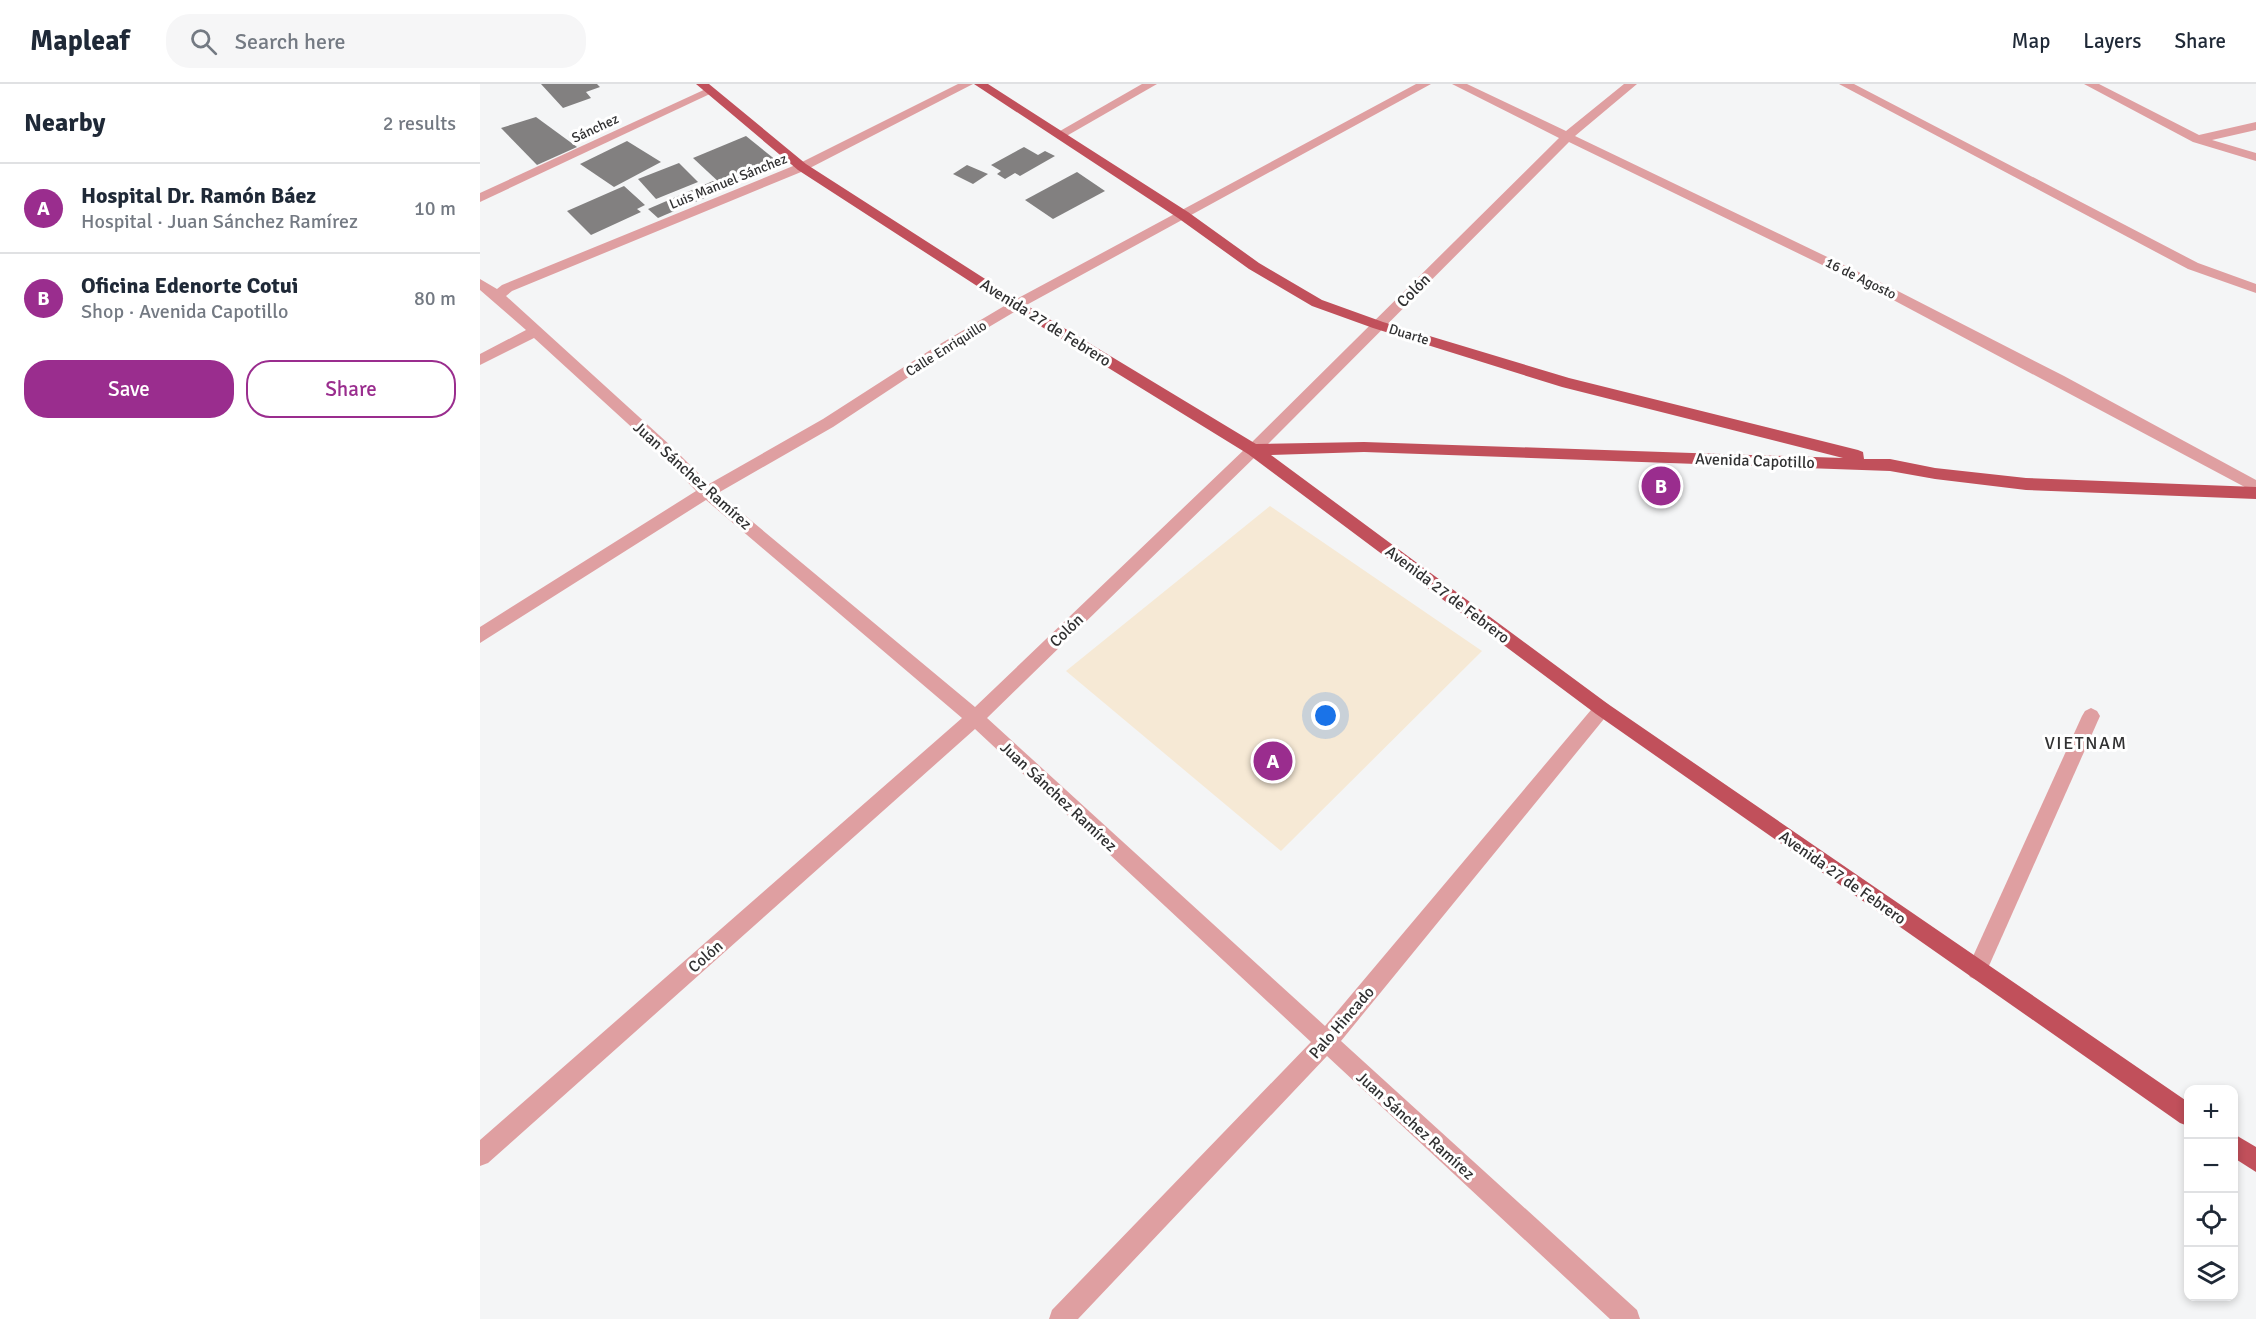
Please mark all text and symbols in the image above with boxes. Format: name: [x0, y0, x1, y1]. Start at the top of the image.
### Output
search box: [166, 14, 586, 68]
text: Mapleaf: [30, 24, 130, 58]
icon: search: [187, 25, 220, 58]
text: Search here: [235, 28, 346, 55]
text: Map: [2012, 28, 2050, 54]
text: Layers: [2083, 28, 2141, 54]
text: Share: [2174, 28, 2226, 54]
text: Nearby: [24, 107, 105, 139]
street label: Sánchez: [569, 110, 621, 147]
text: 2 results: [383, 111, 456, 136]
street label: Luis Manuel Sánchez: [667, 150, 790, 213]
text: Hospital Dr. Ramón Báez: [81, 182, 316, 209]
text: A: [37, 196, 50, 221]
text: 10 m: [414, 196, 456, 221]
text: Hospital · Juan Sánchez Ramírez: [81, 209, 358, 234]
street label: 16 de Agosto: [1822, 254, 1899, 303]
street label: Colón: [1393, 270, 1435, 312]
text: Oficina Edenorte Cotui: [81, 272, 298, 299]
street label: Avenida 27 de Febrero: [976, 275, 1115, 371]
text: B: [37, 286, 50, 311]
text: 80 m: [414, 286, 456, 311]
text: Shop · Avenida Capotillo: [81, 299, 288, 324]
street label: Calle Enriquillo: [903, 317, 990, 380]
street label: Duarte: [1387, 320, 1431, 349]
button: Save: [24, 360, 234, 418]
button: Share: [246, 360, 456, 418]
street label: Juan Sánchez Ramírez: [629, 417, 756, 534]
street label: Avenida Capotillo: [1695, 449, 1815, 473]
pin: B: [1642, 464, 1680, 508]
street label: Avenida 27 de Febrero: [1381, 542, 1513, 648]
street label: Colón: [1046, 610, 1088, 652]
your location: [1311, 701, 1340, 730]
district label: VIETNAM: [2045, 732, 2127, 754]
street label: Juan Sánchez Ramírez: [996, 737, 1121, 856]
pin: A: [1254, 738, 1292, 784]
street label: Avenida 27 de Febrero: [1775, 826, 1910, 929]
street label: Colón: [684, 936, 727, 977]
street label: Palo Hincado: [1305, 982, 1379, 1063]
street label: Juan Sánchez Ramírez: [1352, 1067, 1479, 1184]
map controls: [2184, 1085, 2238, 1301]
button: +: [2184, 1085, 2238, 1139]
button: −: [2184, 1139, 2238, 1193]
button: locate: [2184, 1193, 2238, 1247]
button: layers: [2184, 1247, 2238, 1301]

